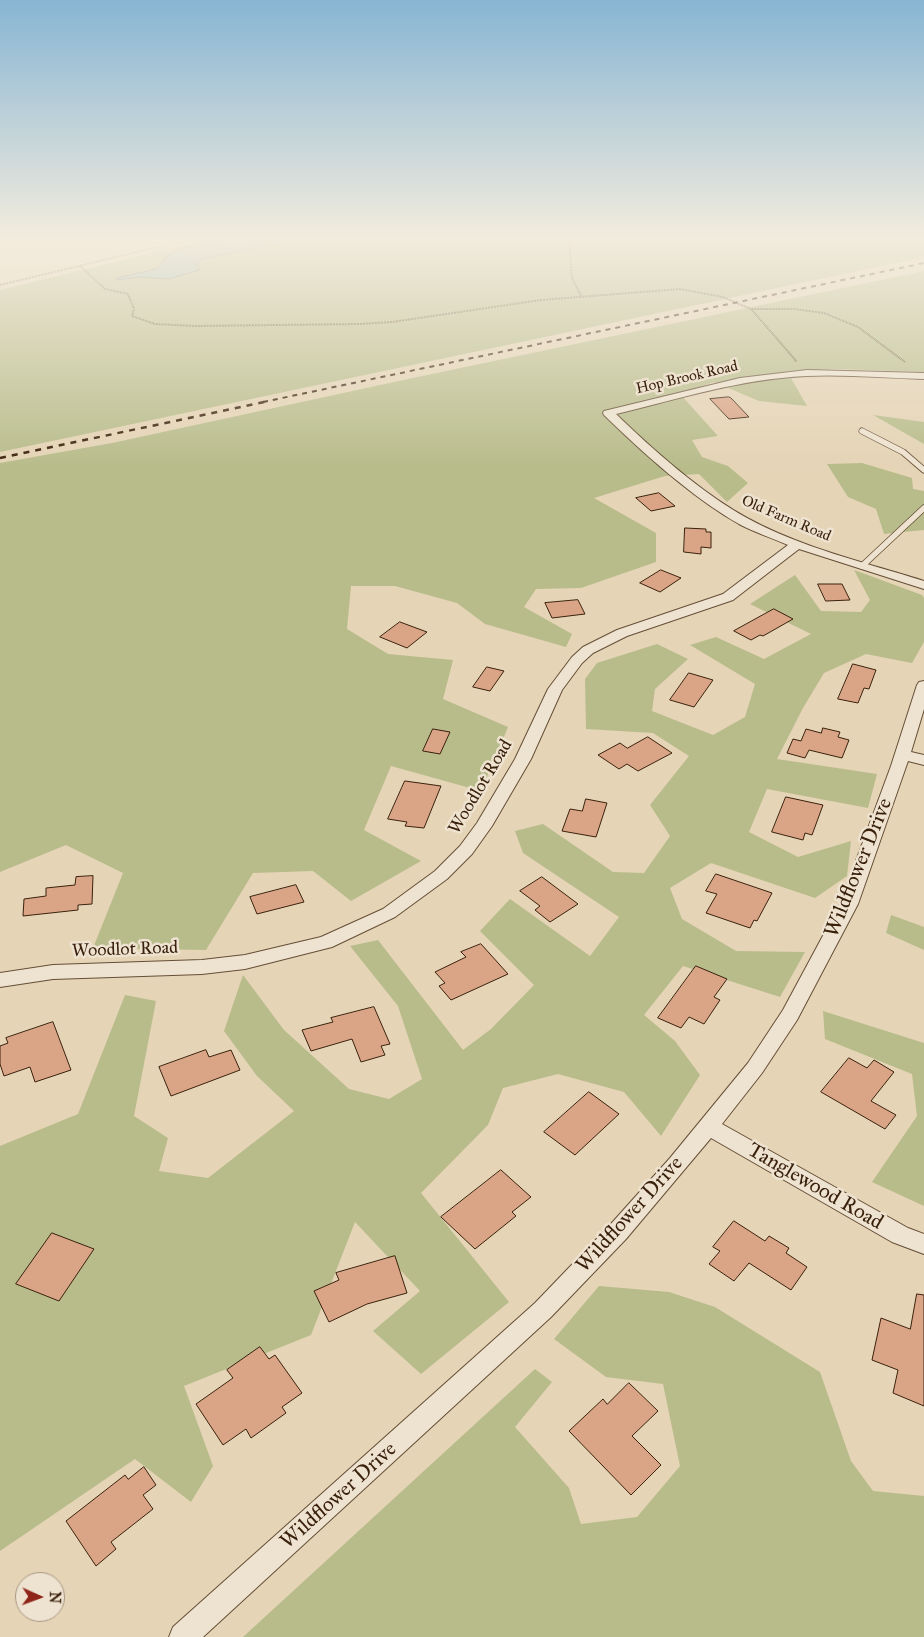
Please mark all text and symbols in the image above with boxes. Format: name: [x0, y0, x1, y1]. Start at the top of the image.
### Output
street label: Hop Brook Road: [634, 358, 740, 398]
street label: Old Farm Road: [739, 492, 833, 546]
street label: Woodlot Road: [444, 736, 518, 838]
street label: Wildflower Drive: [820, 795, 898, 941]
street label: Woodlot Road: [71, 937, 179, 963]
street label: Tanglewood Road: [743, 1138, 887, 1236]
street label: Wildflower Drive: [571, 1152, 689, 1278]
street label: Wildflower Drive: [276, 1437, 402, 1555]
north arrow: [15, 1572, 65, 1622]
text: N: [46, 1591, 63, 1604]

